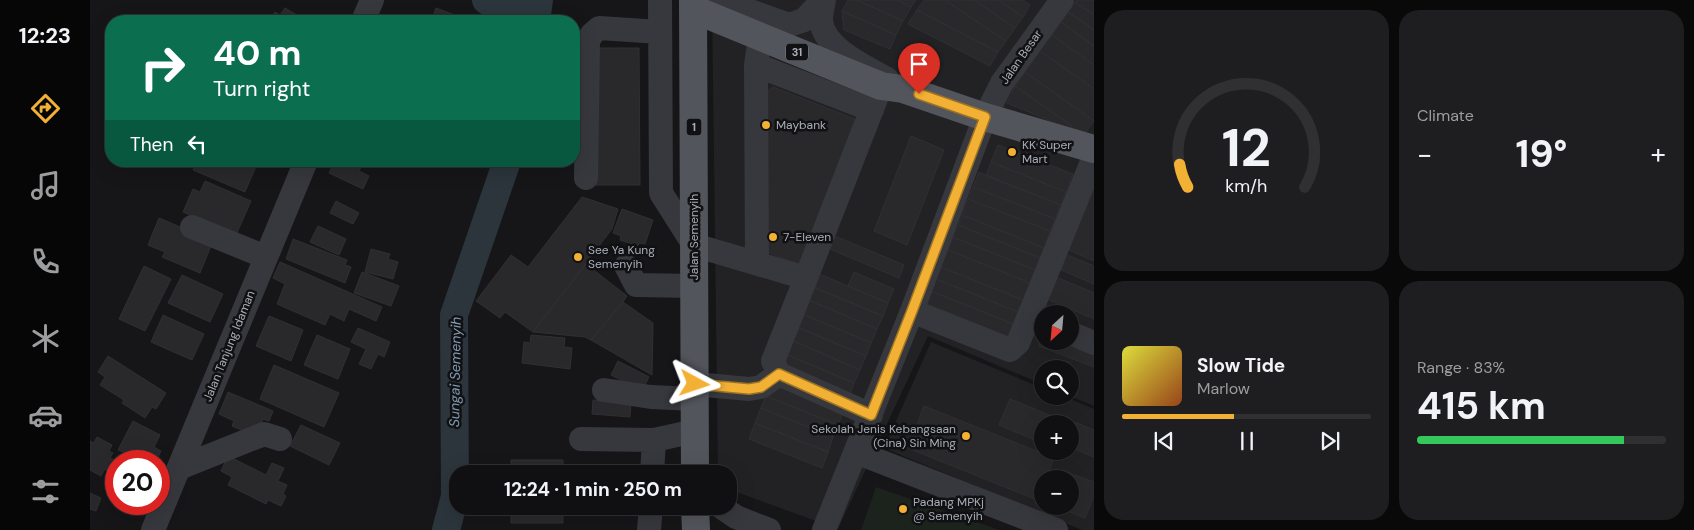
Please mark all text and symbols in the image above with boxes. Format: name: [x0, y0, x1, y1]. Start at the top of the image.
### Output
text: 12:23: [19, 21, 71, 50]
street label: Jalan Besar: [996, 26, 1046, 87]
text: 40 m: [213, 30, 302, 76]
icon: right: [130, 35, 195, 100]
pin: [898, 43, 940, 94]
road number: 31: [786, 44, 808, 61]
icon: arrive: [905, 50, 933, 78]
text: Turn right: [213, 74, 310, 103]
icon: directions: [28, 91, 63, 126]
text: Climate: [1417, 105, 1474, 126]
text: 12: [1222, 114, 1271, 182]
place label: Maybank: [776, 117, 826, 133]
road number: 1: [686, 118, 702, 136]
marker: Maybank: [760, 119, 772, 131]
text: 19°: [1516, 129, 1567, 179]
icon: left: [183, 130, 211, 158]
text: Then: [130, 132, 173, 157]
text: −: [1417, 136, 1432, 173]
text: +: [1651, 136, 1666, 173]
place label: KK Super Mart: [1022, 137, 1072, 167]
marker: KK Super Mart: [1006, 146, 1018, 158]
icon: music: [28, 168, 63, 203]
text: km/h: [1225, 174, 1268, 198]
street label: Jalan Semenyih: [686, 194, 702, 280]
place label: 7-Eleven: [783, 229, 831, 245]
marker: 7-Eleven: [767, 231, 779, 243]
place label: See Ya Kung Semenyih: [588, 242, 655, 272]
icon: phone: [28, 244, 63, 279]
marker: See Ya Kung Semenyih: [572, 251, 584, 263]
street label: Jalan Tanjung Idaman: [199, 288, 259, 404]
north arrow: [1034, 305, 1079, 350]
map controls: [1034, 305, 1079, 515]
water label: Sungai Semenyih: [445, 317, 465, 427]
icon: climate: [28, 321, 63, 356]
text: Slow Tide: [1197, 353, 1285, 378]
position arrow: [668, 357, 720, 409]
text: Range · 83%: [1417, 357, 1505, 378]
button: search: [1034, 360, 1079, 405]
text: Marlow: [1197, 378, 1250, 399]
text: 415 km: [1417, 381, 1546, 431]
icon: car: [28, 398, 63, 433]
button: +: [1034, 415, 1079, 460]
place label: Sekolah Jenis Kebangsaan (Cina) Sin Ming: [811, 421, 956, 451]
icon: previous: [1150, 427, 1178, 455]
icon: pause: [1233, 427, 1261, 455]
icon: next: [1316, 427, 1344, 455]
marker: Sekolah Jenis Kebangsaan (Cina) Sin Ming: [960, 430, 972, 442]
speed limit sign: 20: [105, 450, 170, 515]
button: −: [1034, 470, 1079, 515]
icon: filters: [28, 474, 63, 509]
text: 12:24 · 1 min · 250 m: [504, 477, 682, 502]
place label: Padang MPKj @ Semenyih: [913, 494, 984, 524]
marker: Padang MPKj @ Semenyih: [897, 503, 909, 515]

